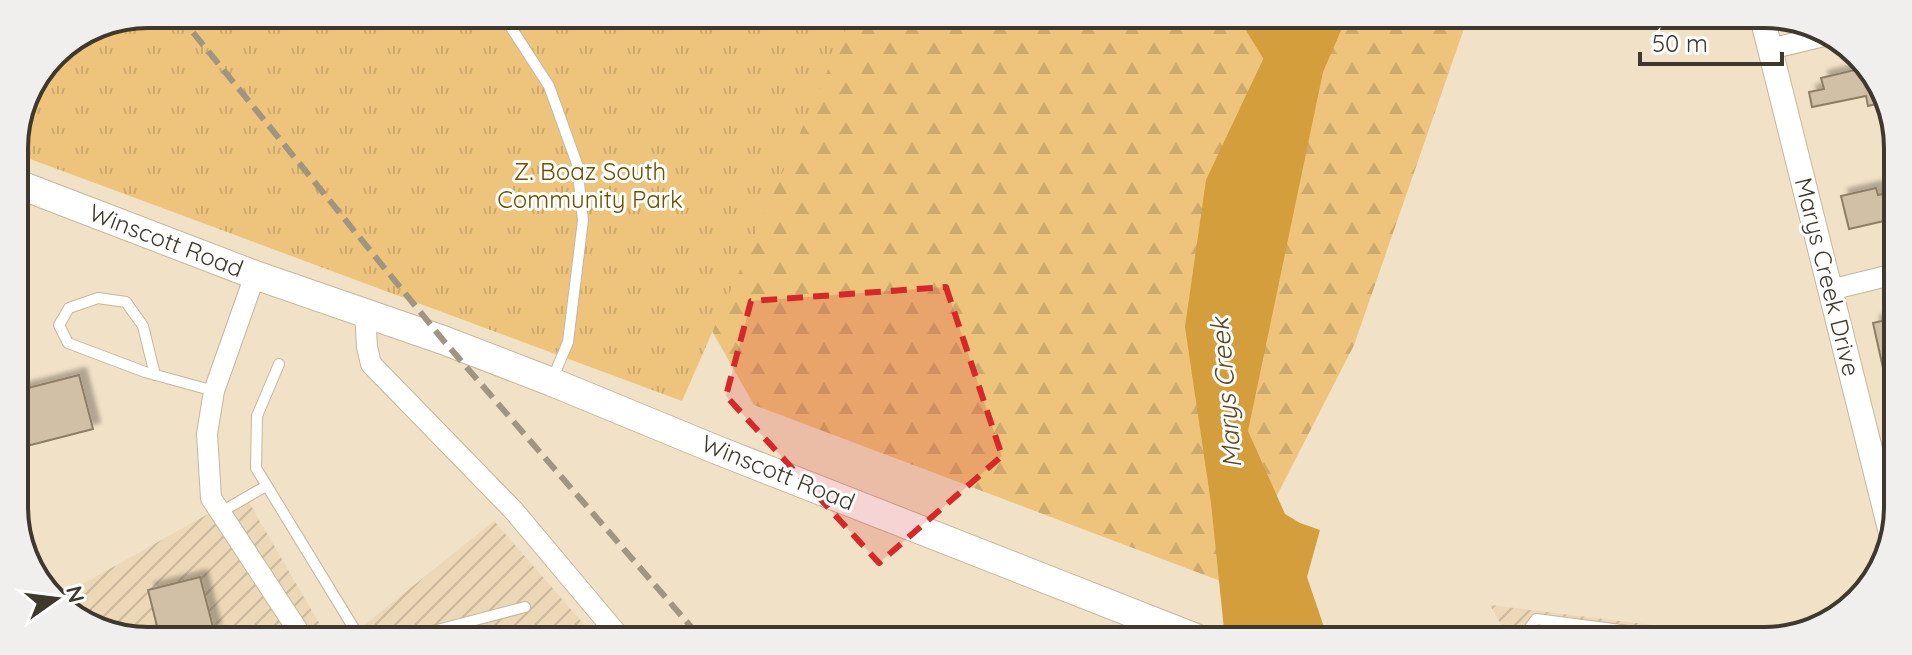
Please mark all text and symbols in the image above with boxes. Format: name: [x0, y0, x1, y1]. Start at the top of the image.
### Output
scale bar: [1640, 16, 1782, 66]
text: 50 m: [1652, 28, 1708, 58]
park label: Z. Boaz South Community Park: [497, 156, 683, 214]
street label: Marys Creek Drive: [1789, 174, 1867, 379]
street label: Winscott Road: [85, 197, 248, 283]
water label: Marys Creek: [1202, 314, 1249, 470]
street label: Winscott Road: [697, 428, 859, 516]
north arrow: [16, 559, 96, 639]
text: N: [60, 583, 91, 605]

